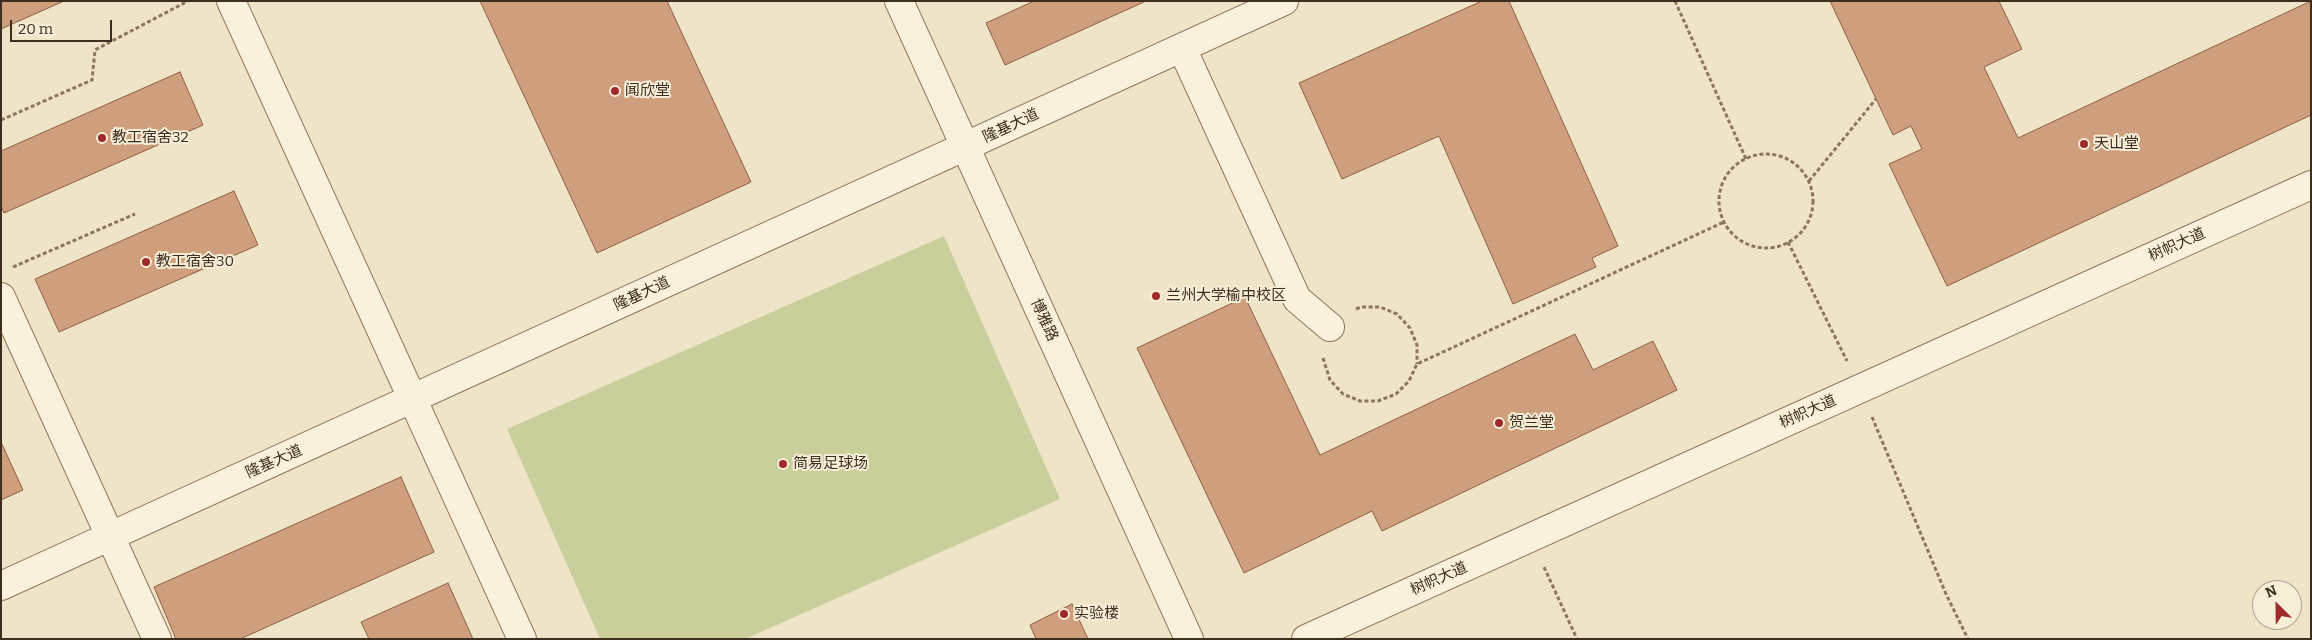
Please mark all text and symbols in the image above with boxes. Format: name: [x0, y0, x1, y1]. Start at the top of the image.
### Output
scale bar: [12, 10, 115, 42]
text: 20 m: [18, 20, 53, 38]
place label: 闻欣堂: [625, 82, 670, 100]
marker: 闻欣堂: [609, 85, 621, 97]
street label: 隆基大道: [980, 105, 1042, 147]
place label: 教工宿舍32: [112, 129, 189, 147]
marker: 教工宿舍32: [96, 132, 108, 144]
place label: 天山堂: [2094, 135, 2139, 153]
marker: 天山堂: [2078, 138, 2090, 150]
street label: 树帜大道: [2146, 225, 2208, 265]
place label: 教工宿舍30: [156, 253, 234, 271]
marker: 教工宿舍30: [140, 256, 152, 268]
street label: 隆基大道: [611, 273, 673, 315]
place label: 兰州大学榆中校区: [1166, 287, 1286, 305]
marker: 兰州大学榆中校区: [1150, 290, 1162, 302]
street label: 博雅路: [1027, 296, 1061, 344]
street label: 树帜大道: [1777, 392, 1839, 432]
place label: 贺兰堂: [1509, 414, 1554, 432]
marker: 贺兰堂: [1493, 417, 1505, 429]
street label: 隆基大道: [243, 442, 305, 482]
place label: 简易足球场: [793, 455, 868, 473]
marker: 简易足球场: [777, 458, 789, 470]
street label: 树帜大道: [1408, 559, 1470, 599]
north arrow: [2252, 580, 2302, 630]
text: N: [2263, 582, 2280, 602]
place label: 实验楼: [1074, 605, 1119, 623]
marker: 实验楼: [1058, 608, 1070, 620]

